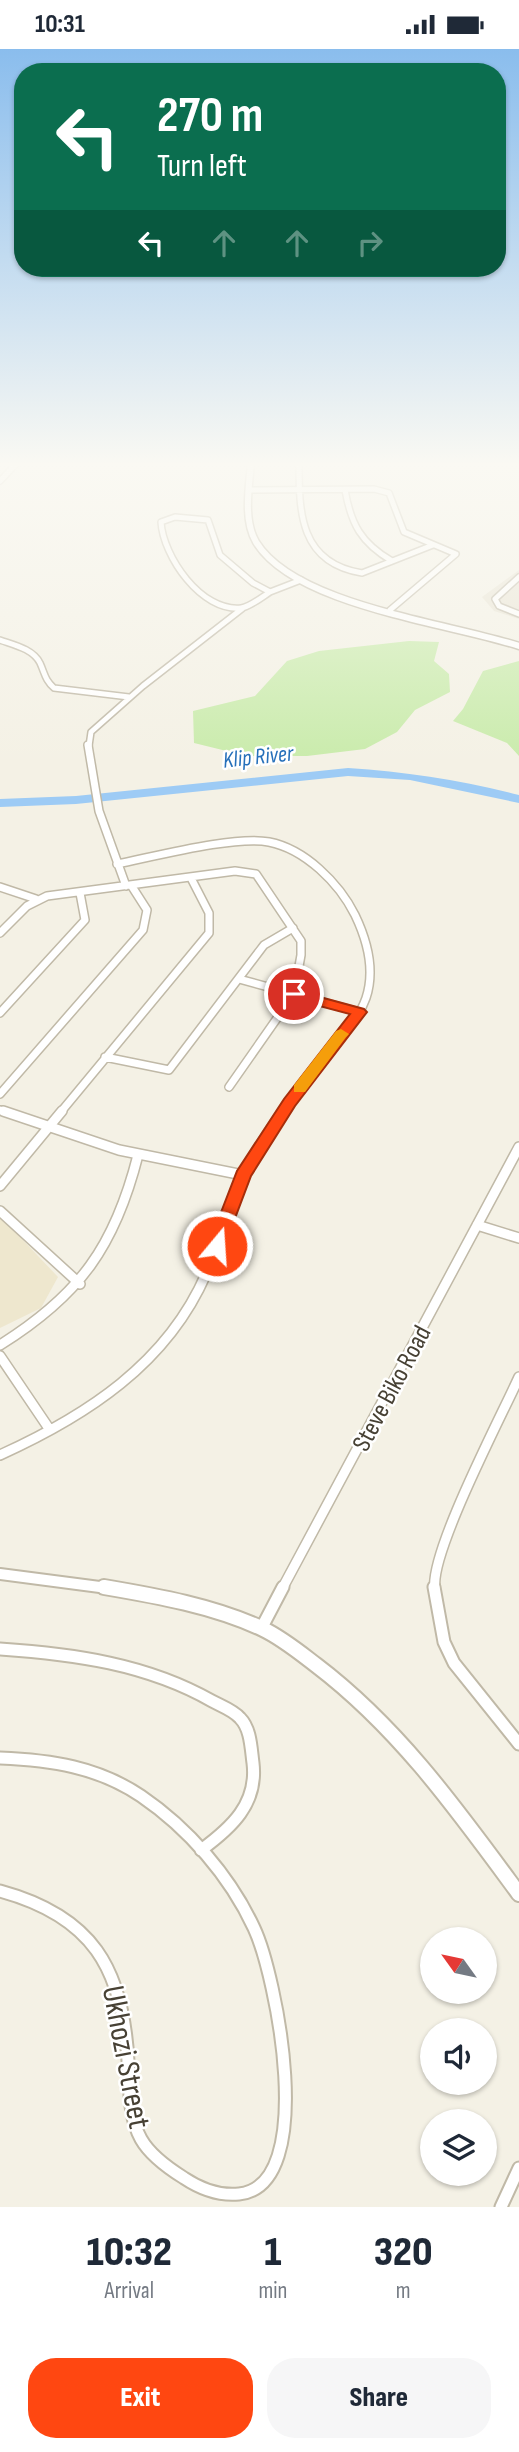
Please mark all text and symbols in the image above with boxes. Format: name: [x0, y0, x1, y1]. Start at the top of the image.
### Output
text: 10:31: [35, 9, 85, 40]
text: 270 m: [157, 87, 263, 146]
icon: left: [42, 91, 133, 182]
text: Turn left: [157, 147, 247, 186]
icon: left: [132, 224, 170, 262]
icon: ahead: [205, 224, 243, 262]
icon: ahead: [278, 224, 316, 262]
icon: right: [351, 224, 389, 262]
water label: Klip River: [222, 739, 296, 775]
pin: [264, 964, 324, 1024]
icon: arrive: [275, 975, 313, 1013]
position arrow: [180, 1209, 254, 1283]
street label: Steve Biko Road: [346, 1321, 438, 1457]
north arrow: [420, 1927, 497, 2004]
map controls: [420, 1927, 497, 2186]
street label: Ukhozi Street: [93, 1982, 158, 2132]
button: sound: [420, 2018, 497, 2095]
button: layers: [420, 2109, 497, 2186]
text: 10:32: [86, 2227, 172, 2278]
text: 1: [264, 2227, 281, 2278]
text: 320: [374, 2227, 433, 2278]
text: Arrival: [104, 2277, 154, 2305]
text: min: [258, 2277, 287, 2305]
text: m: [396, 2277, 411, 2305]
button: Exit: [28, 2358, 253, 2438]
button: Share: [267, 2358, 491, 2438]

